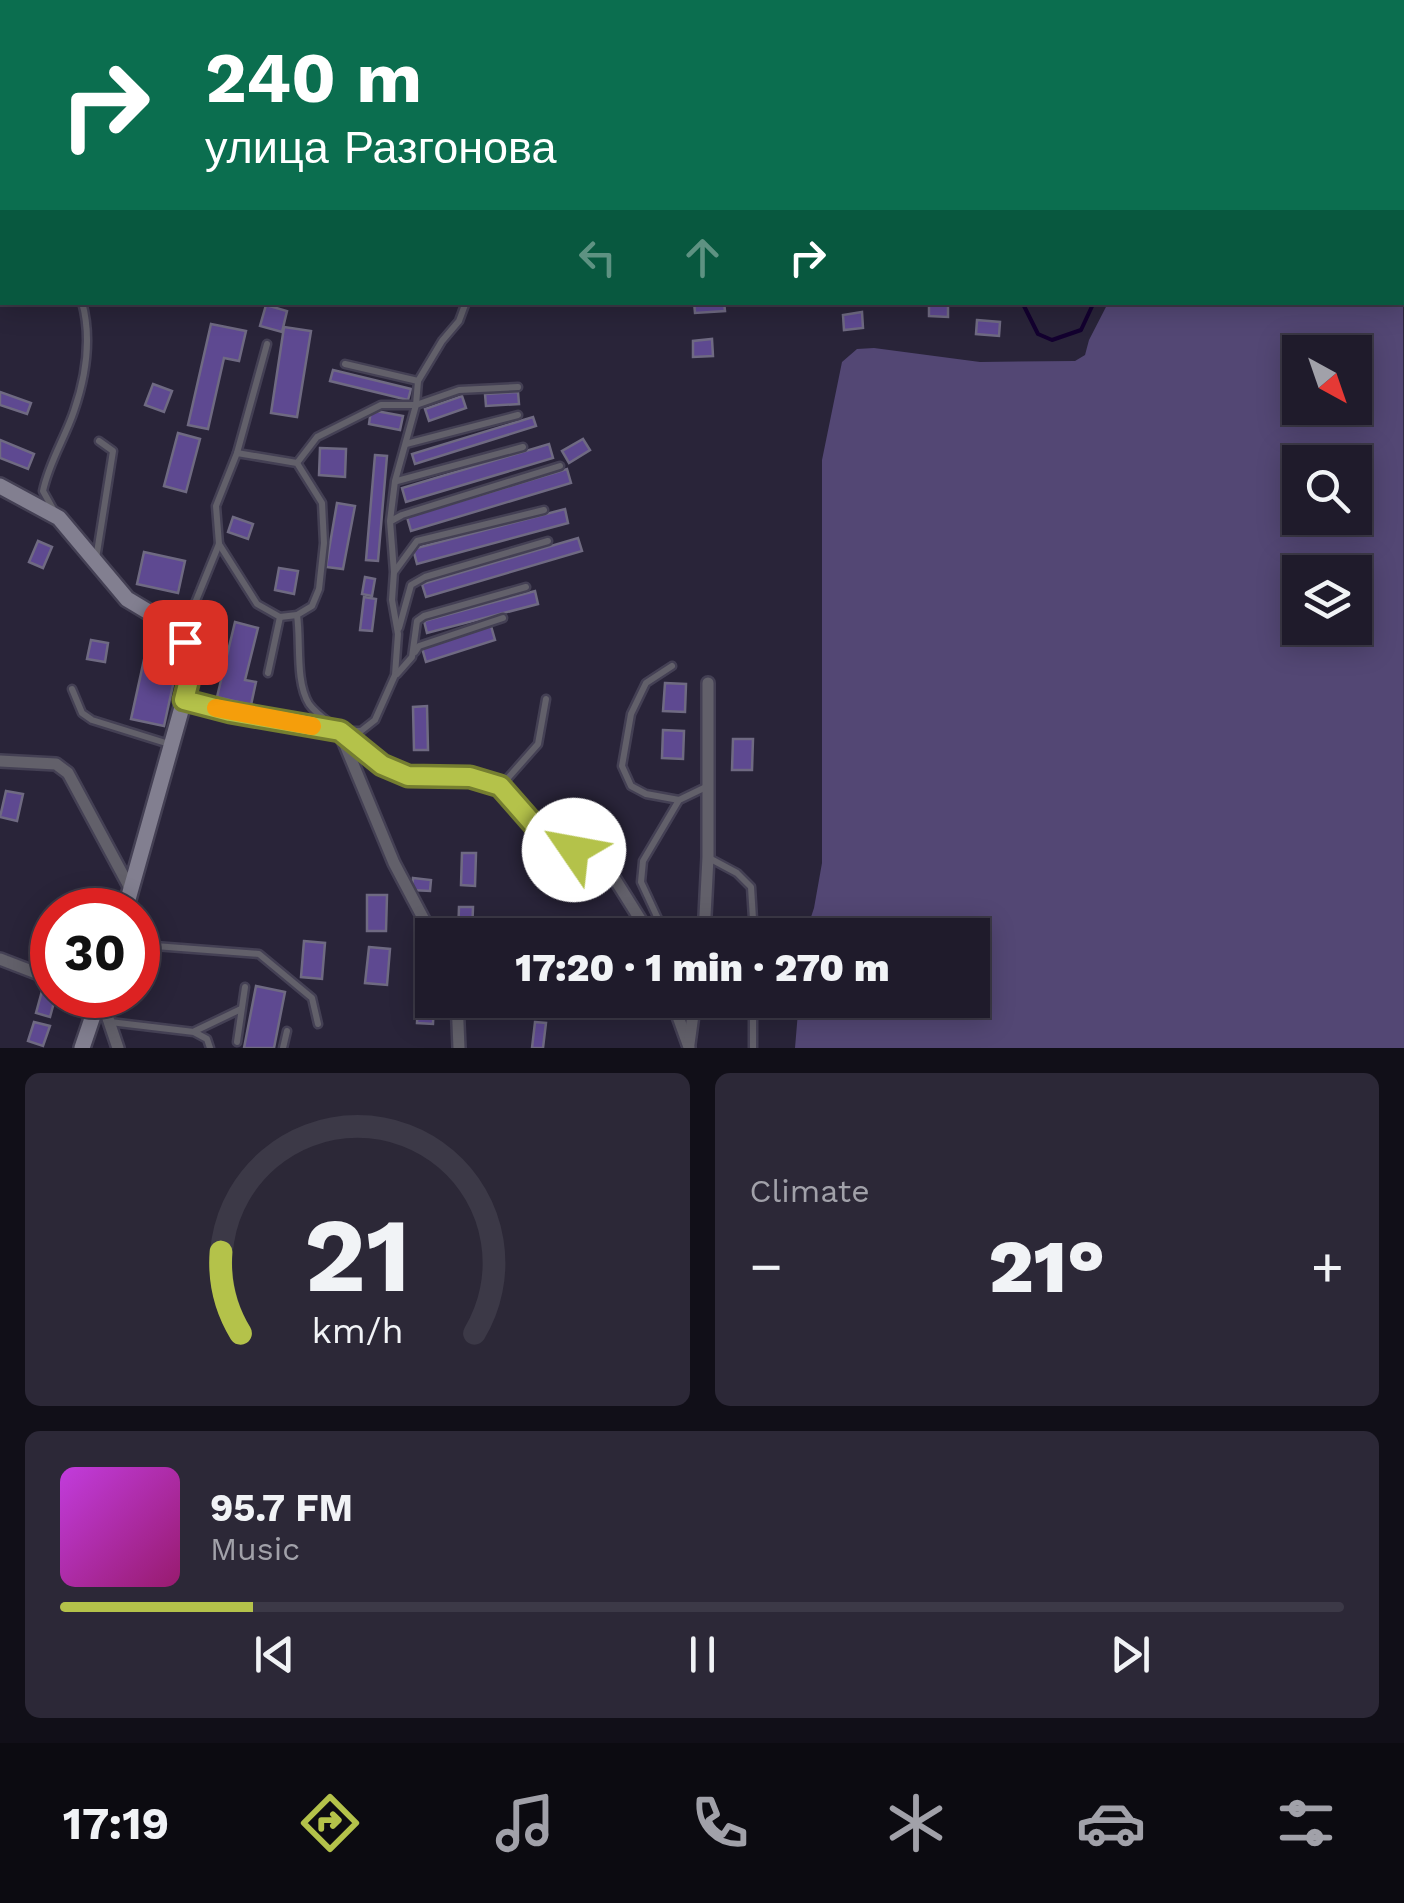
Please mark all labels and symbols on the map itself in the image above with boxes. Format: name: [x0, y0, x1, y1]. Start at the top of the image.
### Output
north arrow: [1282, 335, 1372, 425]
pin: [143, 600, 228, 685]
position arrow: [522, 798, 626, 902]
speed limit sign: 30: [30, 888, 160, 1018]

